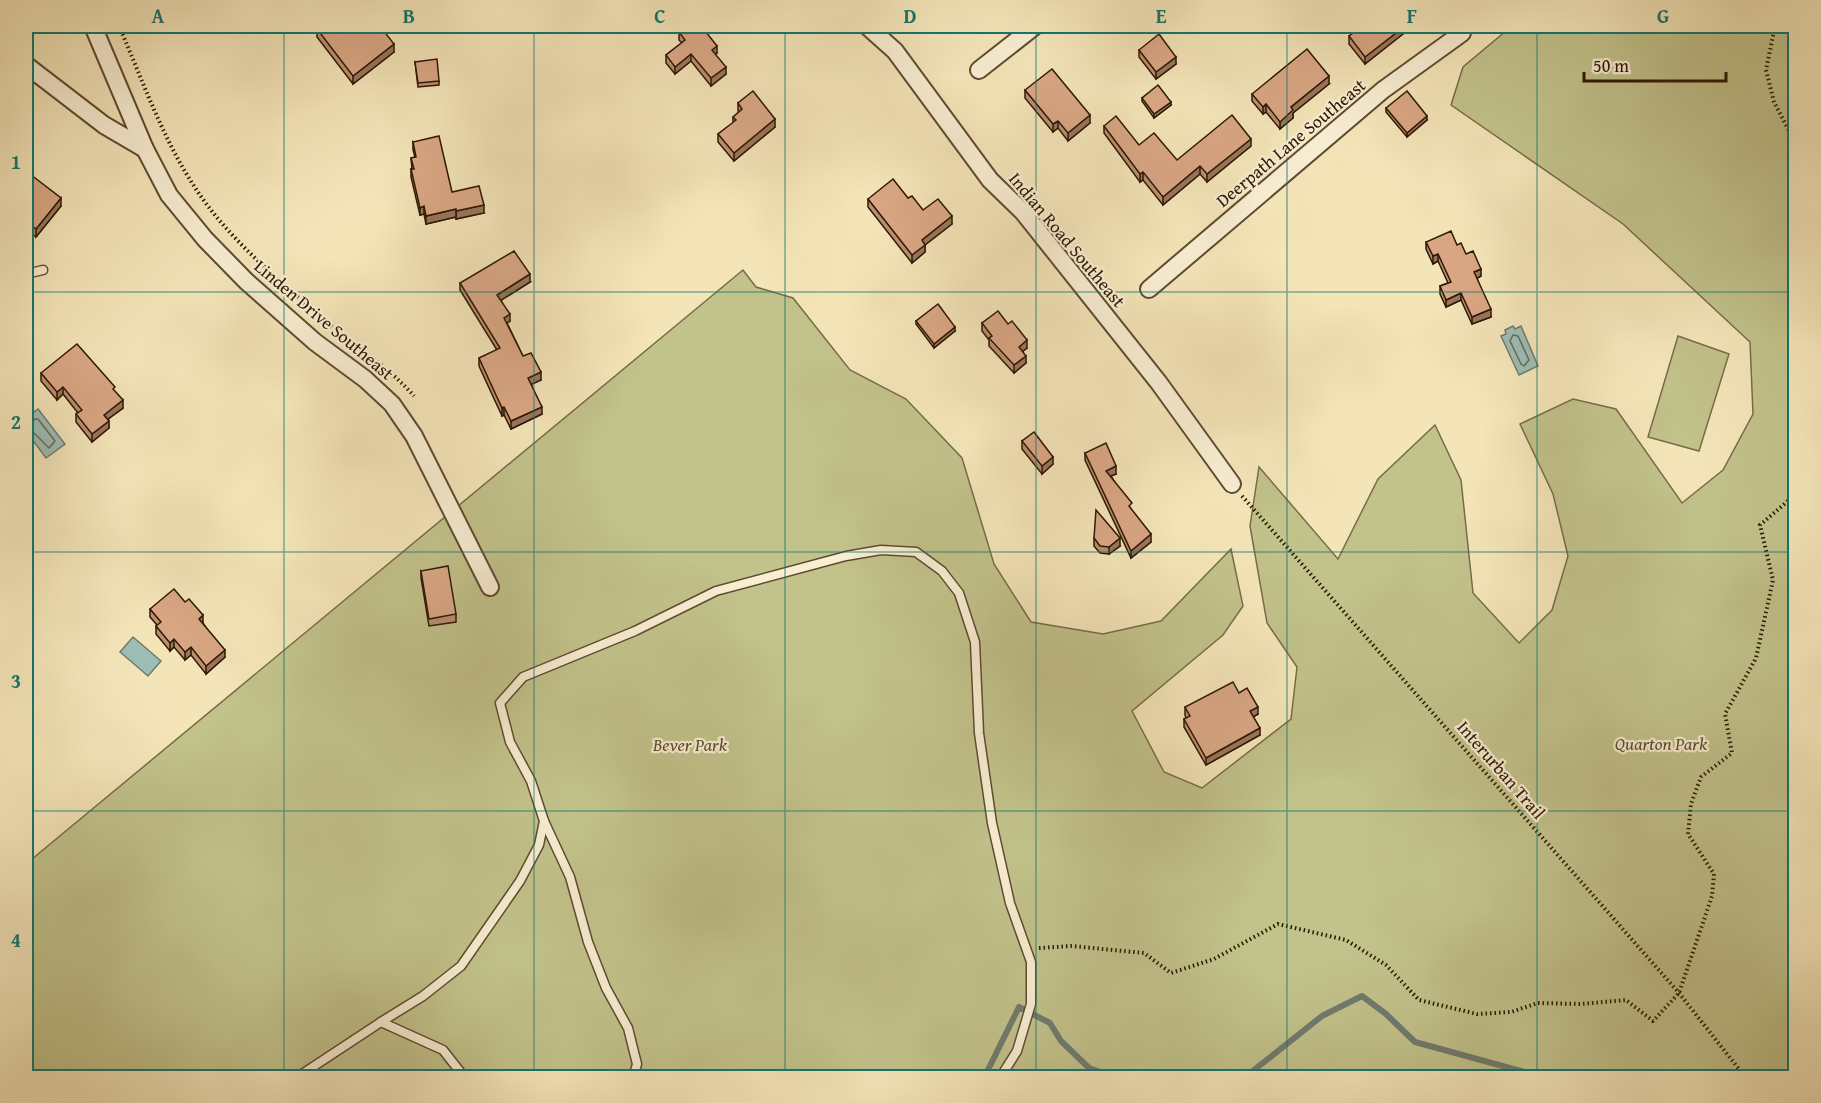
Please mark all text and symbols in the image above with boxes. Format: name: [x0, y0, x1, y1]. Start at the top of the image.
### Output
text: A: [152, 1, 165, 30]
text: B: [403, 1, 415, 30]
text: C: [654, 1, 666, 30]
text: D: [903, 1, 917, 30]
text: E: [1156, 1, 1167, 30]
text: F: [1407, 1, 1417, 30]
text: G: [1657, 1, 1669, 30]
scale bar: [1584, 45, 1726, 83]
text: 50 m: [1593, 52, 1629, 79]
street label: Deerpath Lane Southeast: [1210, 71, 1372, 213]
text: 1: [11, 147, 21, 176]
street label: Indian Road Southeast: [1003, 166, 1132, 314]
street label: Linden Drive Southeast: [249, 253, 401, 387]
text: 2: [11, 407, 21, 436]
text: 3: [11, 666, 21, 695]
street label: Interurban Trail: [1451, 714, 1552, 825]
park label: Quarton Park: [1615, 730, 1708, 757]
park label: Bever Park: [652, 731, 728, 758]
text: 4: [11, 925, 21, 954]

